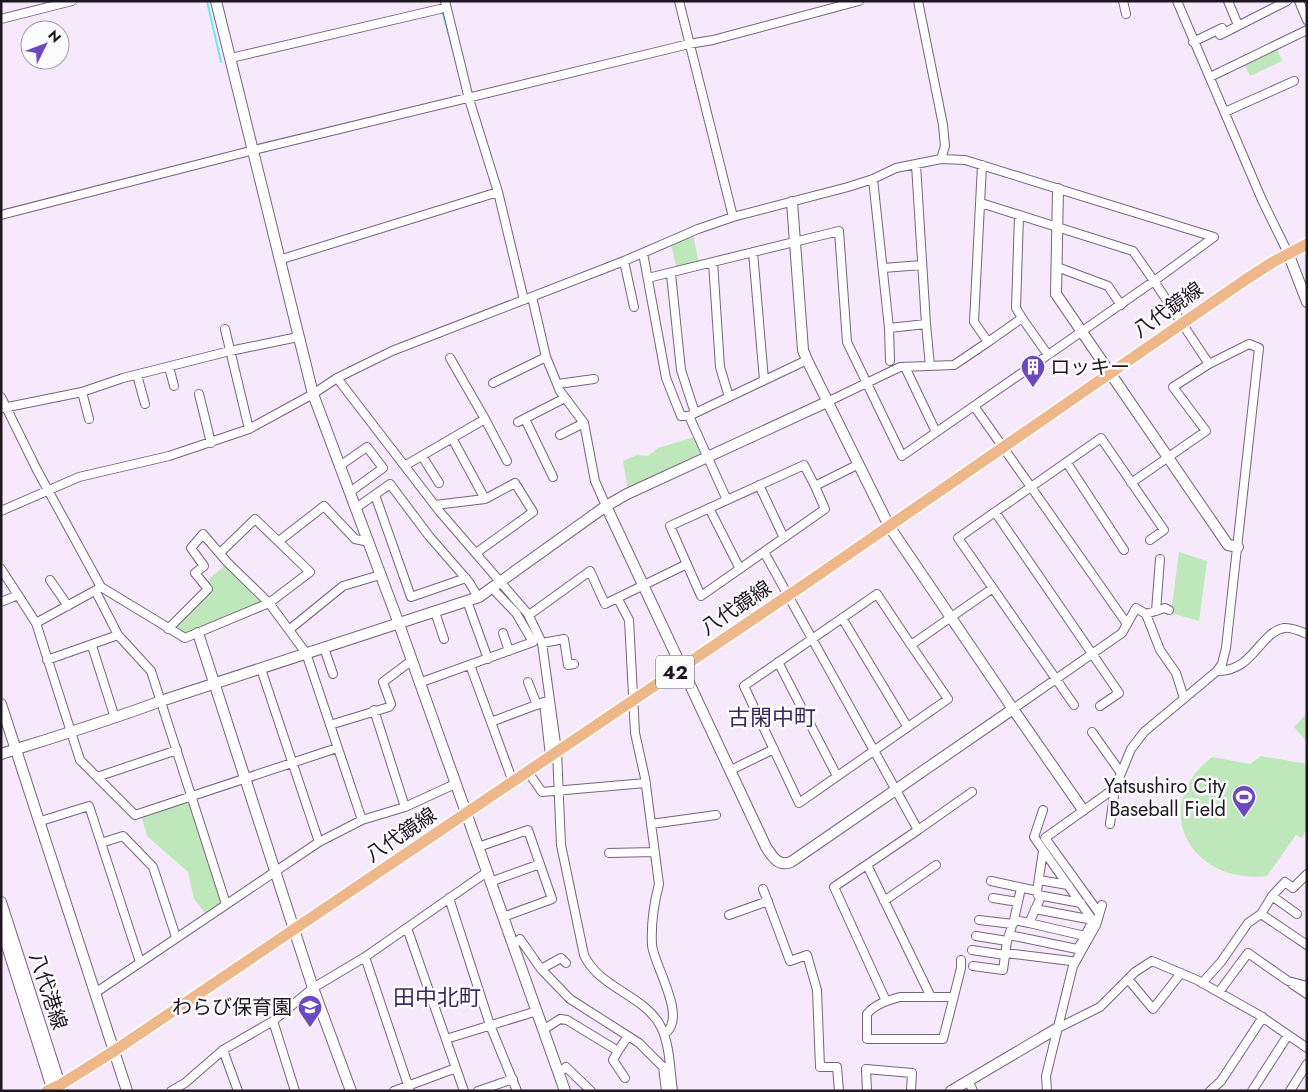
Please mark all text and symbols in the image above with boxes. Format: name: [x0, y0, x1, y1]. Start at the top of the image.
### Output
north arrow: [20, 20, 70, 70]
text: N: [44, 25, 66, 47]
street label: 八代鏡線: [1127, 275, 1209, 345]
place label: ロッキー: [1050, 353, 1130, 382]
building icon: ロッキー: [1020, 354, 1046, 388]
street label: 八代鏡線: [695, 574, 777, 642]
road number: 42: [656, 656, 694, 689]
district label: 古閑中町: [728, 701, 816, 733]
place label: Yatsushiro City Baseball Field: [1104, 772, 1226, 824]
sports icon: Yatsushiro City Baseball Field: [1231, 784, 1257, 818]
street label: 八代鏡線: [360, 801, 442, 869]
street label: 八代港線: [22, 948, 74, 1034]
district label: 田中北町: [393, 981, 481, 1013]
place label: わらび保育園: [172, 993, 292, 1022]
school or university icon: わらび保育園: [297, 994, 323, 1028]

